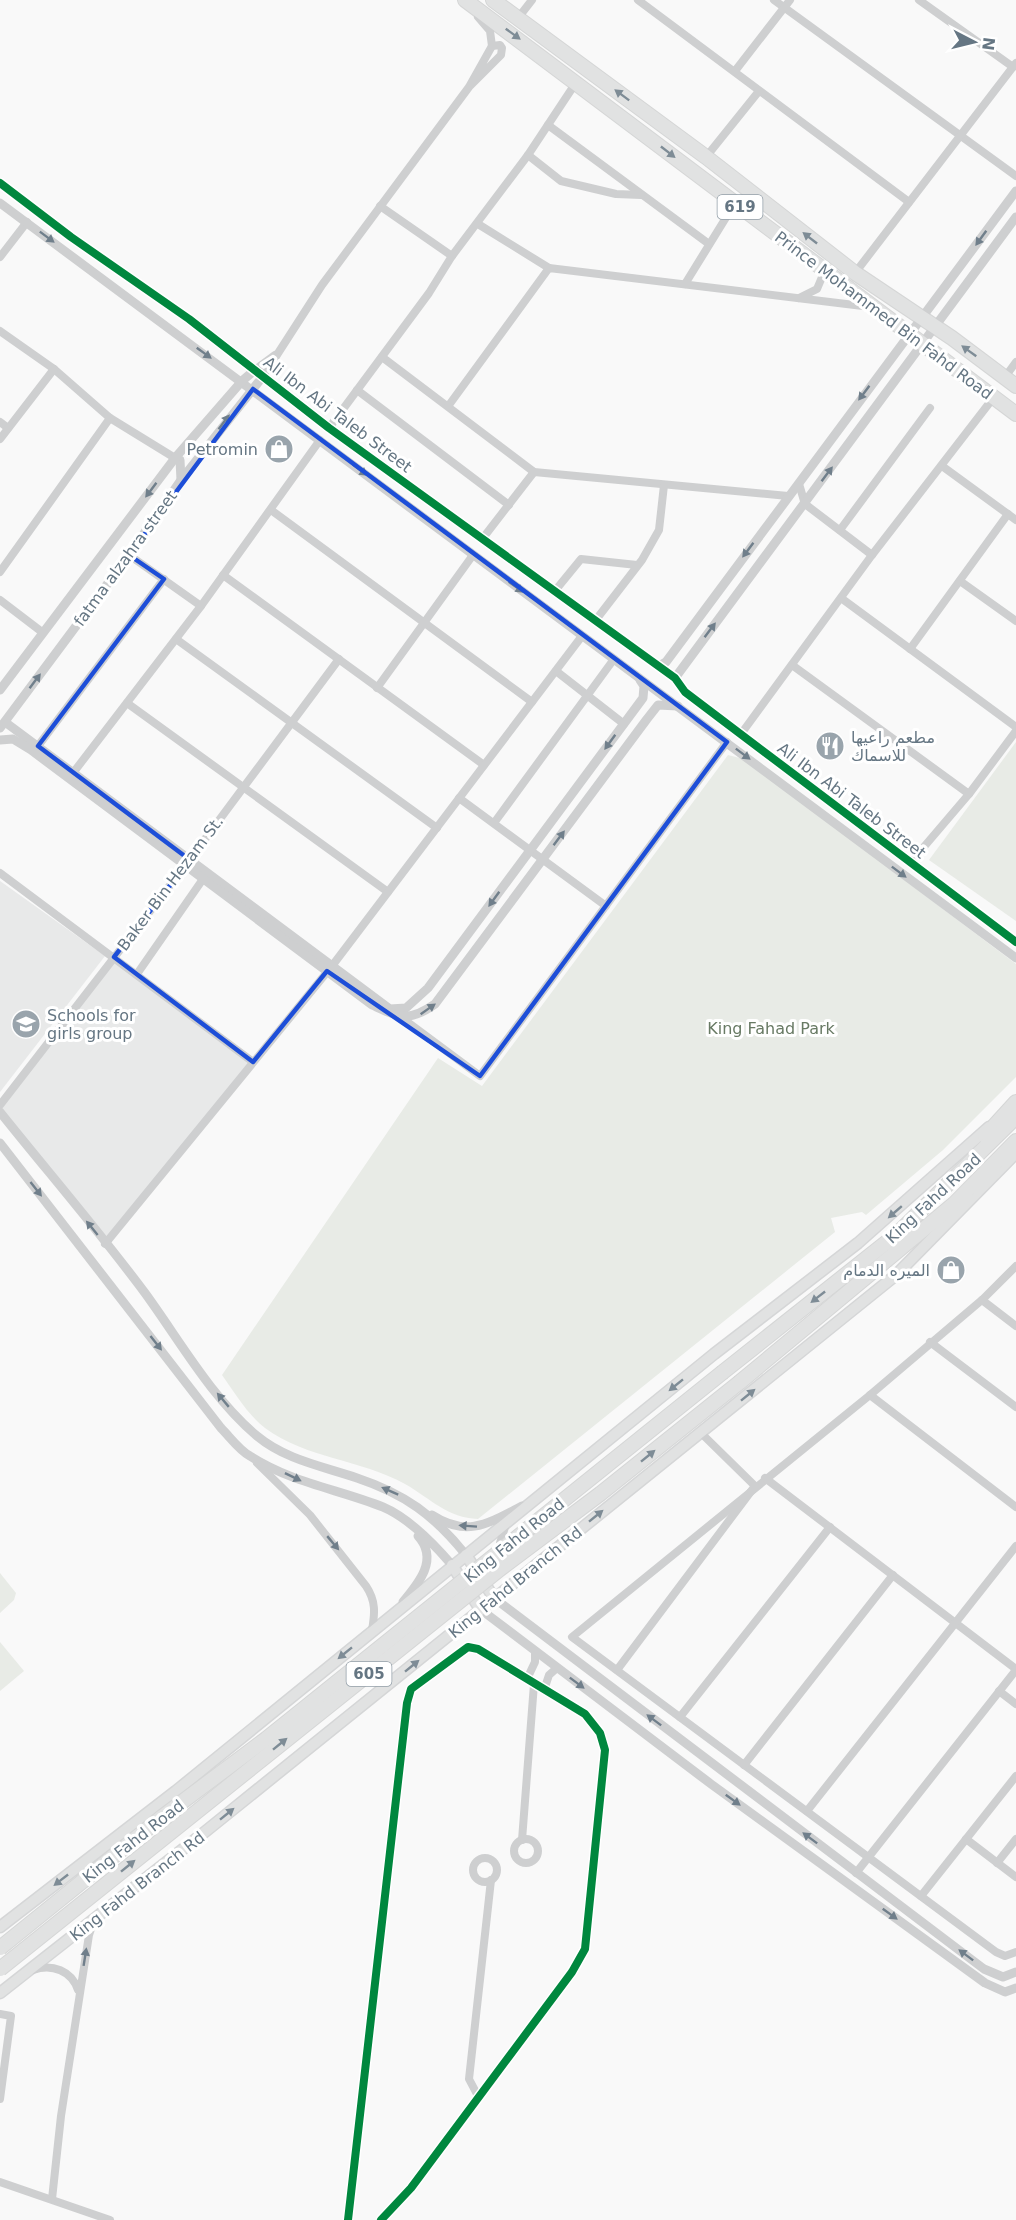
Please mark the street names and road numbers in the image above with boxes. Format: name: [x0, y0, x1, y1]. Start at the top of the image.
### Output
road number: 619: [718, 195, 762, 219]
street label: Prince Mohammed Bin Fahd Road: [771, 227, 996, 404]
street label: Ali Ibn Abi Taleb Street: [260, 352, 416, 476]
street label: fatma alzahra street: [70, 487, 181, 630]
street label: Ali Ibn Abi Taleb Street: [774, 738, 930, 862]
street label: Baker Bin Hezam St.: [113, 812, 227, 954]
street label: King Fahd Road: [882, 1149, 985, 1247]
street label: King Fahd Road: [460, 1494, 568, 1587]
street label: King Fahd Branch Rd: [445, 1523, 586, 1642]
road number: 605: [346, 1662, 392, 1686]
street label: King Fahd Road: [79, 1796, 188, 1887]
street label: King Fahd Branch Rd: [66, 1828, 209, 1945]

